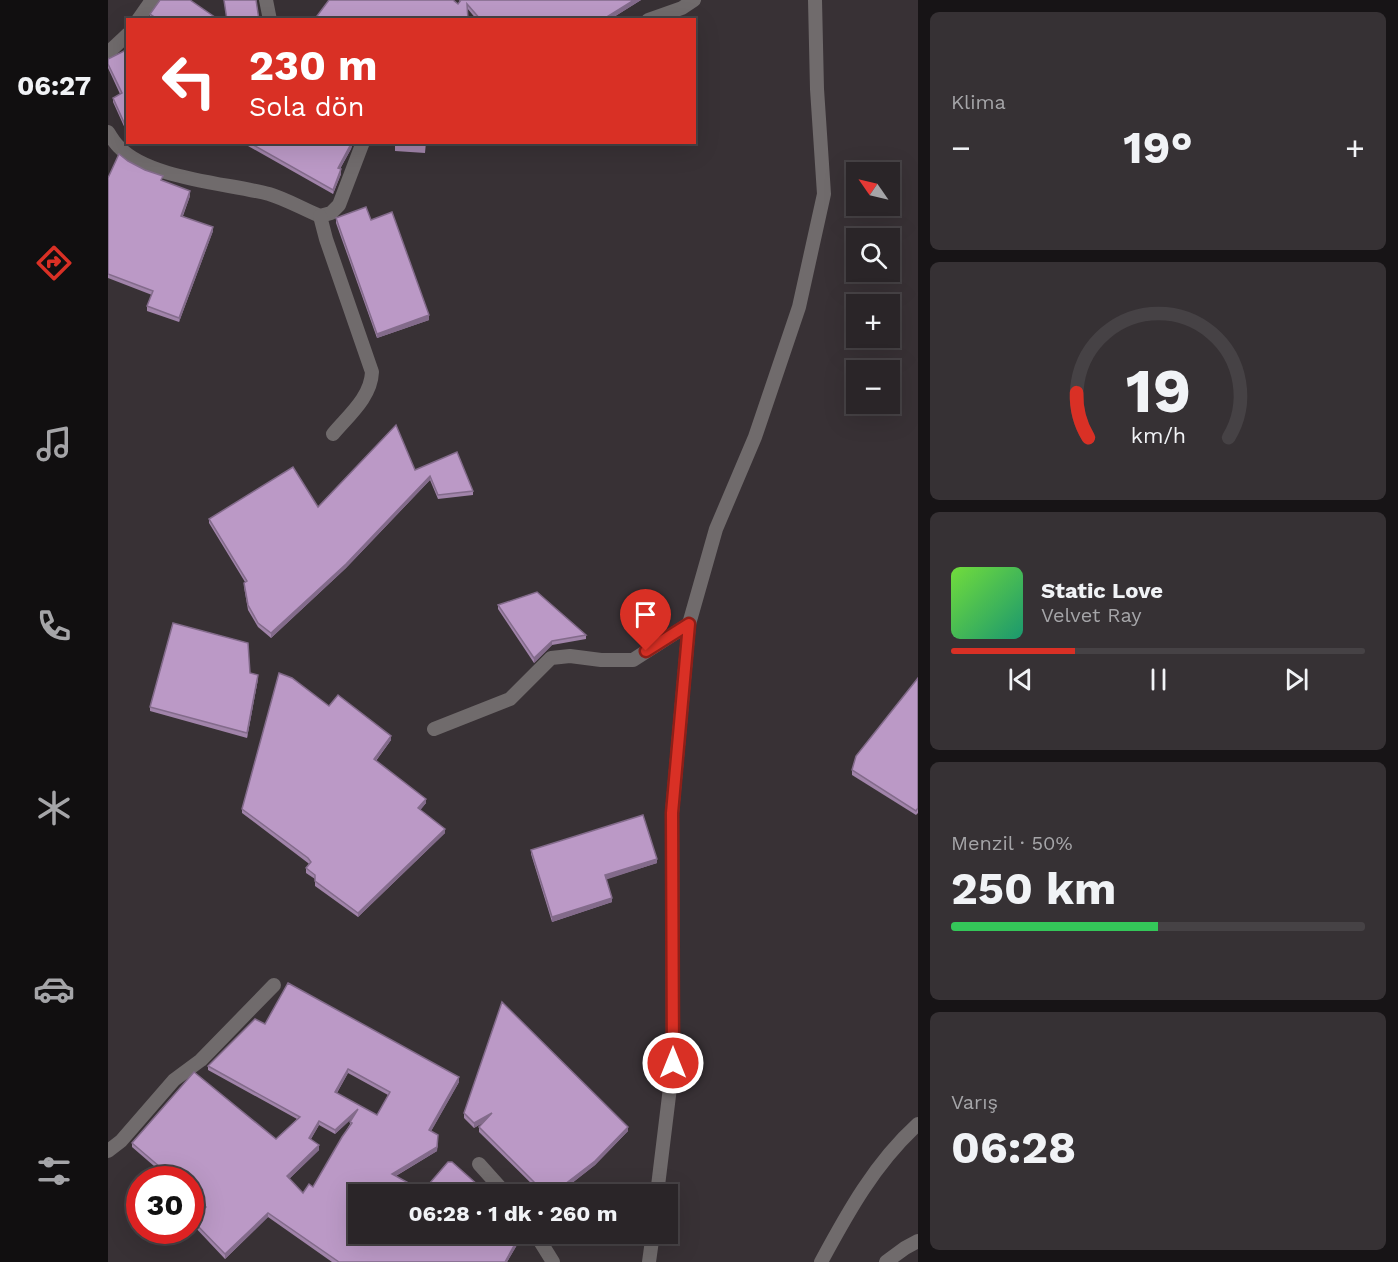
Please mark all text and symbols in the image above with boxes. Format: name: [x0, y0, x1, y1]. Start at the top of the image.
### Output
text: 230 m: [249, 41, 378, 90]
icon: left: [150, 42, 228, 120]
text: 06:27: [17, 70, 91, 102]
text: Klima: [951, 90, 1006, 114]
text: Sola dön: [249, 91, 364, 123]
text: 19°: [1123, 121, 1193, 174]
text: −: [951, 128, 971, 167]
text: +: [1345, 128, 1365, 167]
north arrow: [846, 162, 900, 216]
map controls: [846, 162, 900, 414]
button: search: [846, 228, 900, 282]
icon: directions: [33, 242, 75, 284]
button: +: [846, 294, 900, 348]
text: 19: [1125, 354, 1191, 427]
button: −: [846, 360, 900, 414]
icon: music: [33, 423, 75, 465]
text: km/h: [1130, 423, 1186, 448]
text: Static Love: [1041, 578, 1163, 603]
pin: [620, 589, 671, 651]
icon: arrive: [629, 598, 662, 631]
text: Velvet Ray: [1041, 603, 1142, 627]
icon: phone: [33, 605, 75, 647]
icon: previous: [1004, 663, 1037, 696]
icon: pause: [1142, 663, 1175, 696]
icon: next: [1280, 663, 1313, 696]
icon: climate: [33, 787, 75, 829]
text: Menzil · 50%: [951, 831, 1073, 855]
text: 250 km: [951, 862, 1116, 915]
icon: car: [33, 968, 75, 1010]
position arrow: [641, 1031, 705, 1095]
text: Varış: [951, 1090, 998, 1114]
text: 06:28: [951, 1121, 1076, 1174]
icon: filters: [33, 1150, 75, 1192]
speed limit sign: 30: [126, 1166, 204, 1244]
text: 06:28 · 1 dk · 260 m: [408, 1201, 618, 1226]

